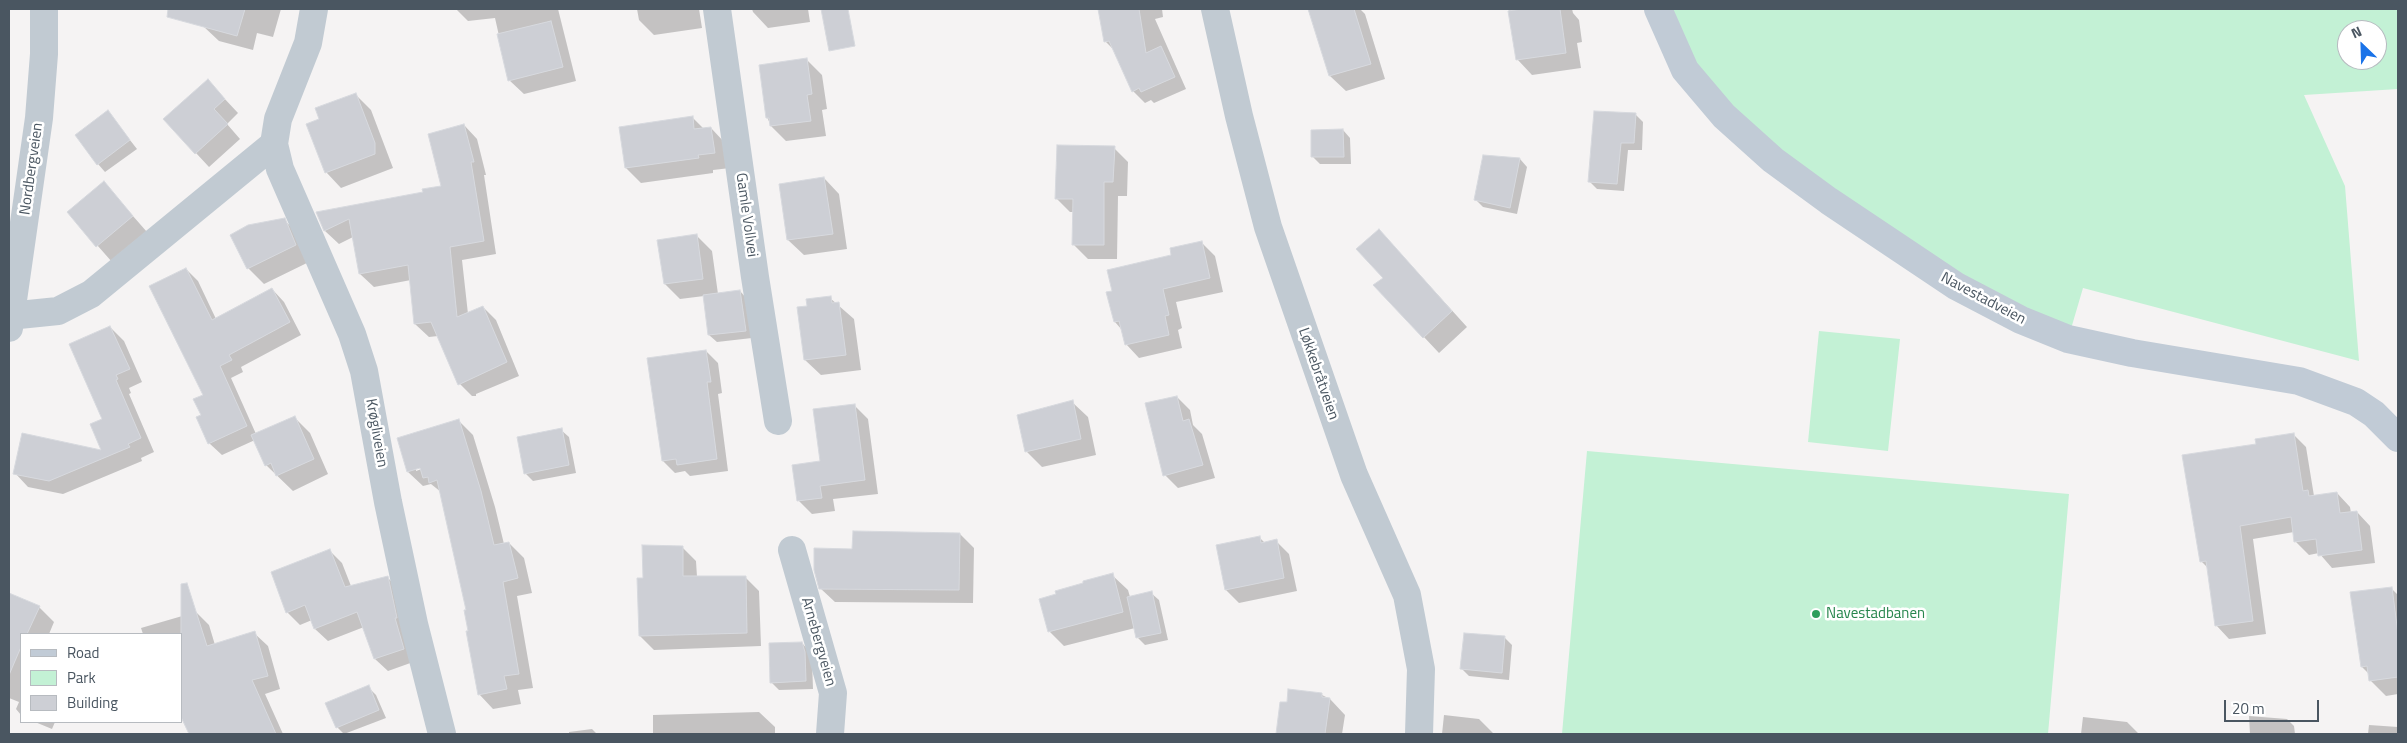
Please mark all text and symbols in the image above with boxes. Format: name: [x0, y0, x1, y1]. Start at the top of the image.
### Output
north arrow: [2337, 20, 2387, 70]
text: N: [2347, 20, 2365, 43]
street label: Nordbergveien: [17, 122, 47, 216]
street label: Gamle Vollvei: [731, 172, 761, 258]
street label: Navestadveien: [1937, 269, 2029, 329]
street label: Løkkebråtveien: [1294, 326, 1342, 422]
street label: Krøgliveien: [361, 397, 391, 469]
street label: Arnebergveien: [797, 595, 839, 689]
place label: Navestadbanen: [1826, 605, 1925, 623]
marker: Navestadbanen: [1810, 608, 1822, 620]
legend: [20, 633, 182, 723]
text: Road: [67, 641, 99, 664]
text: Park: [67, 666, 96, 689]
scale bar: [2227, 690, 2322, 722]
text: Building: [67, 691, 118, 714]
text: 20 m: [2232, 697, 2265, 720]

